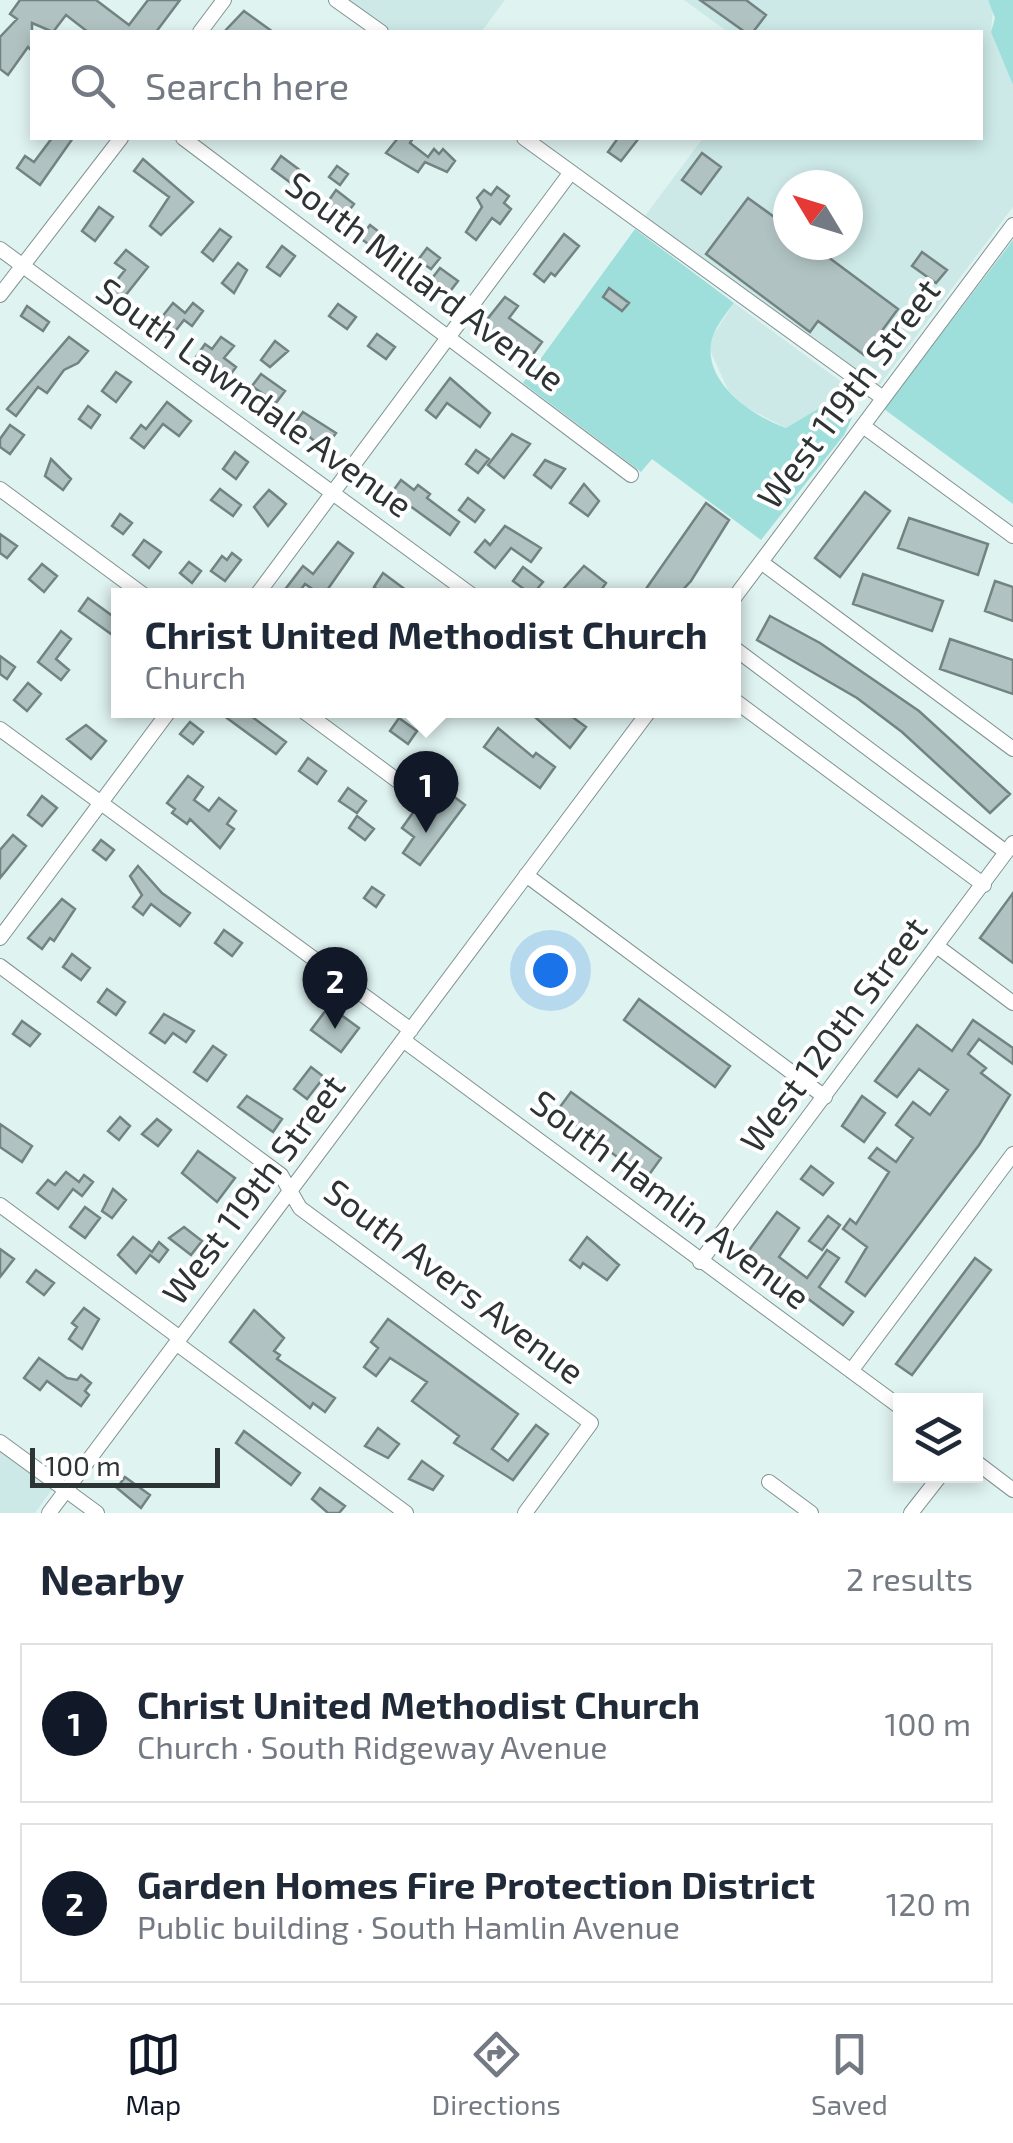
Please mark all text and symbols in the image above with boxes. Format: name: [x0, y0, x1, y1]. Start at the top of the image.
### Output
search box: [30, 30, 983, 140]
icon: search: [65, 58, 120, 113]
text: Search here: [145, 62, 349, 108]
street label: South Millard Avenue: [278, 162, 574, 399]
north arrow: [773, 170, 863, 260]
street label: South Lawndale Avenue: [89, 268, 421, 525]
street label: West 119th Street: [747, 270, 947, 516]
popup: [111, 588, 741, 718]
text: Christ United Methodist Church: [144, 611, 708, 657]
text: Church: [144, 657, 246, 695]
pin: 1: [394, 750, 458, 833]
street label: West 120th Street: [730, 908, 935, 1160]
your location: [525, 945, 576, 996]
pin: 2: [302, 946, 368, 1029]
street label: West 119th Street: [152, 1066, 352, 1312]
street label: South Hamlin Avenue: [524, 1080, 819, 1317]
street label: South Avers Avenue: [317, 1169, 593, 1392]
map controls: [893, 1393, 983, 1483]
button: layers: [893, 1393, 983, 1483]
scale bar: [30, 1443, 220, 1488]
text: 100 m: [45, 1448, 121, 1482]
text: Nearby: [40, 1553, 184, 1603]
text: 2 results: [846, 1559, 973, 1597]
text: Christ United Methodist Church: [137, 1681, 700, 1727]
text: 1: [68, 1704, 81, 1742]
text: 100 m: [885, 1704, 971, 1742]
text: Church · South Ridgeway Avenue: [137, 1727, 607, 1765]
text: Garden Homes Fire Protection District: [137, 1861, 815, 1907]
text: 2: [65, 1884, 84, 1922]
text: 120 m: [886, 1884, 971, 1922]
text: Public building · South Hamlin Avenue: [137, 1907, 680, 1945]
tab: Map: [125, 2027, 181, 2121]
tab: Directions: [432, 2027, 561, 2121]
tab: Saved: [811, 2027, 888, 2121]

